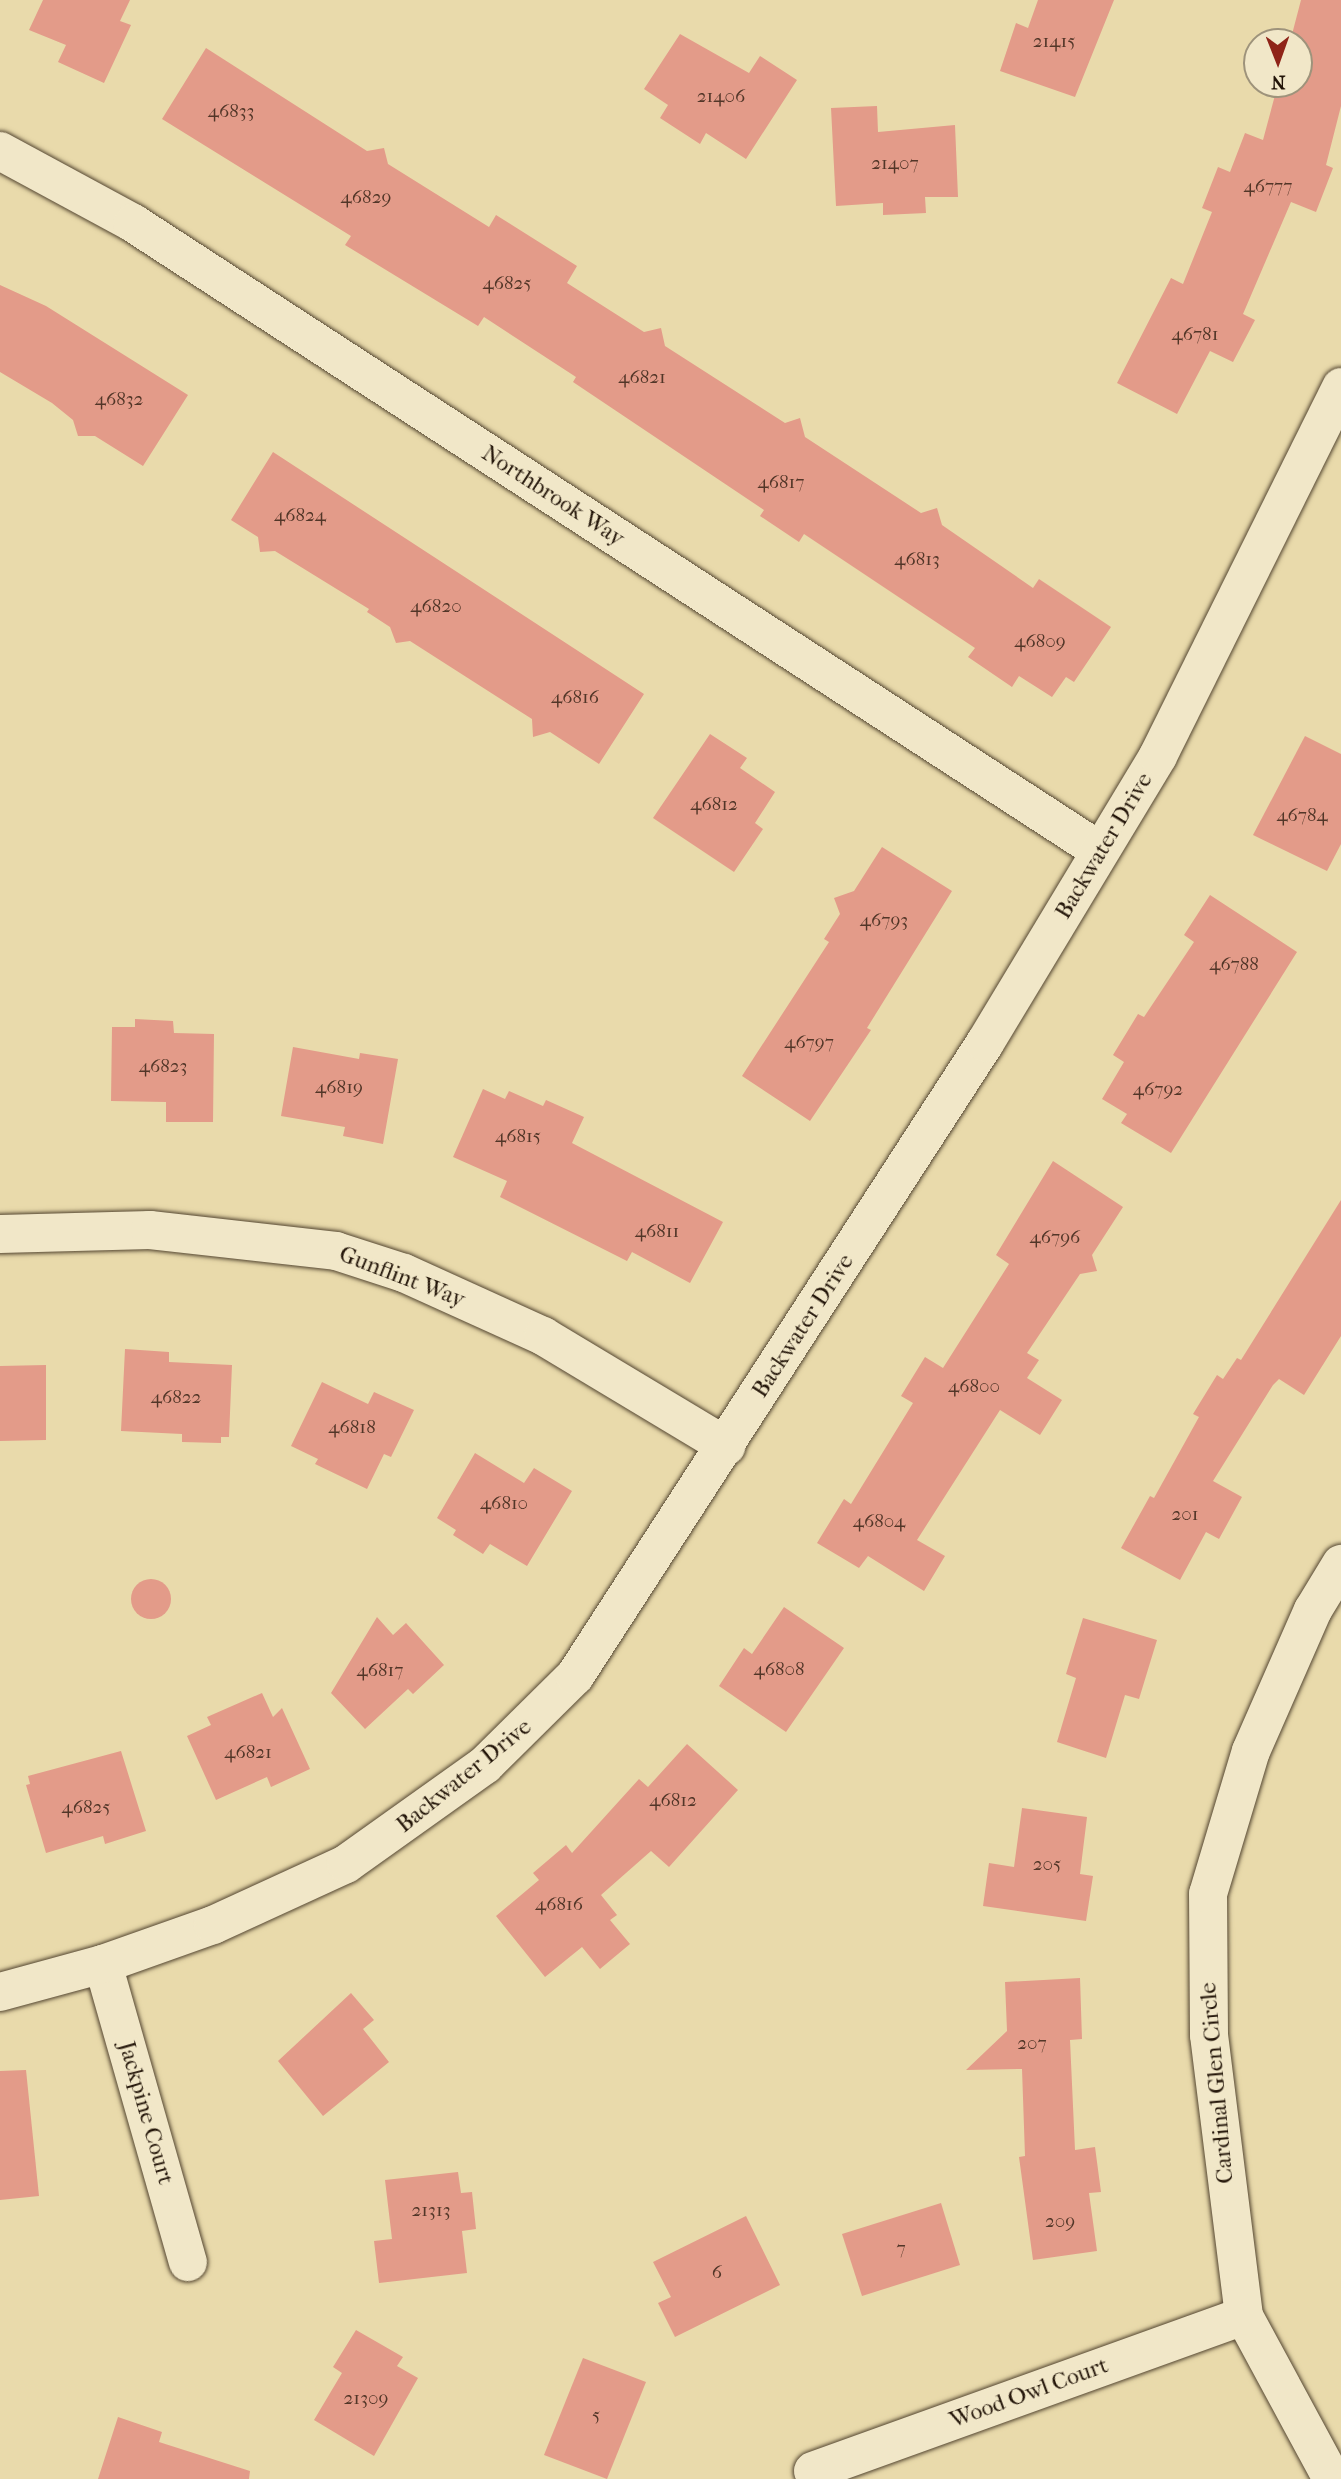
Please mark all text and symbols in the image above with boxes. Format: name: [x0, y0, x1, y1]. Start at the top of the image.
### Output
north arrow: [1243, 28, 1313, 98]
house number: 21415: [1033, 31, 1075, 53]
text: N: [1271, 71, 1286, 93]
house number: 21406: [697, 86, 745, 108]
house number: 46833: [208, 101, 254, 123]
house number: 21407: [871, 153, 919, 175]
house number: 46777: [1244, 176, 1292, 198]
house number: 46829: [341, 187, 391, 209]
house number: 46825: [482, 273, 532, 295]
house number: 46781: [1172, 324, 1218, 346]
house number: 46821: [618, 367, 666, 389]
house number: 46832: [95, 389, 143, 411]
street label: Northbrook Way: [477, 440, 629, 552]
house number: 46817: [758, 472, 804, 494]
house number: 46824: [274, 505, 326, 527]
house number: 46813: [894, 549, 940, 571]
house number: 46820: [410, 596, 462, 618]
house number: 46809: [1014, 631, 1066, 653]
house number: 46816: [551, 687, 599, 709]
street label: Backwater Drive: [1050, 768, 1158, 924]
house number: 46812: [690, 794, 738, 816]
house number: 46784: [1276, 805, 1328, 827]
house number: 46793: [860, 910, 908, 932]
house number: 46788: [1209, 954, 1259, 976]
house number: 46797: [784, 1032, 834, 1054]
house number: 46823: [139, 1056, 187, 1078]
house number: 46819: [315, 1077, 363, 1099]
house number: 46792: [1133, 1079, 1183, 1101]
house number: 46815: [495, 1126, 541, 1148]
house number: 46811: [635, 1221, 679, 1243]
house number: 46796: [1030, 1227, 1080, 1249]
street label: Gunflint Way: [335, 1240, 469, 1314]
street label: Backwater Drive: [746, 1249, 860, 1403]
house number: 46800: [948, 1376, 1000, 1398]
house number: 46822: [151, 1387, 201, 1409]
house number: 46818: [328, 1417, 376, 1439]
house number: 46810: [480, 1493, 528, 1515]
house number: 201: [1172, 1504, 1198, 1526]
house number: 46804: [853, 1511, 905, 1533]
house number: 46808: [753, 1659, 805, 1681]
house number: 46817: [357, 1660, 403, 1682]
street label: Backwater Drive: [391, 1713, 537, 1839]
house number: 46821: [224, 1742, 272, 1764]
house number: 46812: [649, 1790, 697, 1812]
house number: 46825: [61, 1797, 111, 1819]
house number: 205: [1033, 1854, 1061, 1876]
house number: 46816: [535, 1894, 583, 1916]
street label: Cardinal Glen Circle: [1194, 1981, 1240, 2185]
house number: 207: [1017, 2033, 1047, 2055]
street label: Jackpine Court: [112, 2038, 180, 2188]
house number: 21313: [412, 2200, 450, 2222]
house number: 209: [1045, 2211, 1075, 2233]
house number: 7: [896, 2238, 906, 2260]
house number: 6: [712, 2262, 722, 2284]
street label: Wood Owl Court: [946, 2352, 1112, 2434]
house number: 21309: [344, 2388, 388, 2410]
house number: 5: [592, 2405, 600, 2427]

